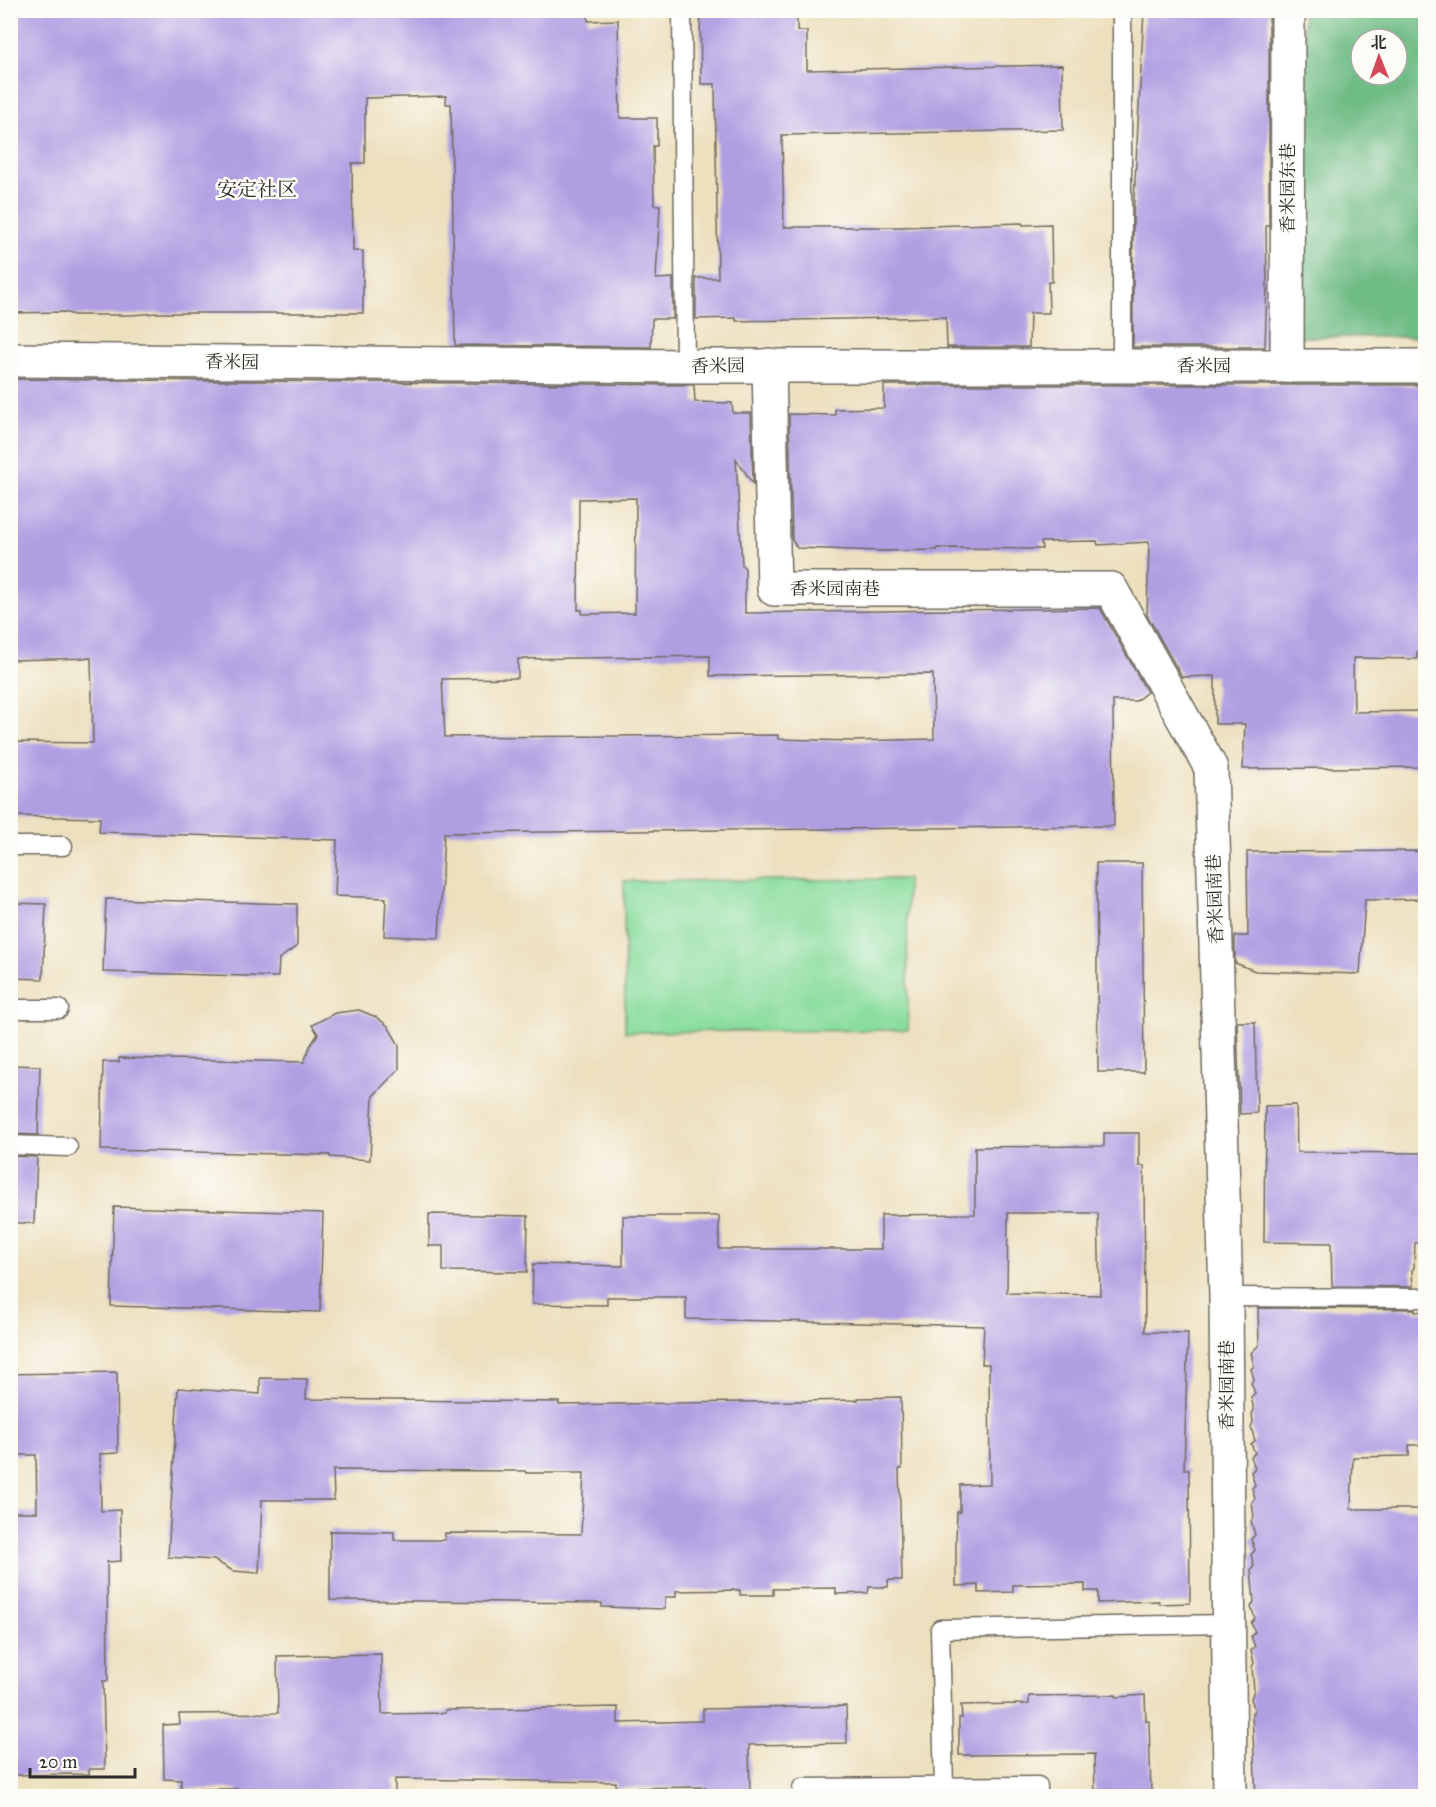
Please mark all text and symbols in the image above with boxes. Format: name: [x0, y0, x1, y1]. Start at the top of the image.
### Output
north arrow: [1349, 27, 1409, 87]
text: 北: [1371, 33, 1387, 52]
street label: 香米园东巷: [1277, 143, 1299, 233]
district label: 安定社区: [217, 177, 297, 201]
street label: 香米园: [205, 351, 259, 373]
street label: 香米园: [691, 355, 745, 377]
street label: 香米园: [1177, 355, 1231, 377]
street label: 香米园南巷: [790, 578, 880, 600]
street label: 香米园南巷: [1202, 854, 1228, 944]
street label: 香米园南巷: [1216, 1340, 1238, 1430]
scale bar: [30, 1741, 135, 1779]
text: 20 m: [39, 1751, 77, 1773]

